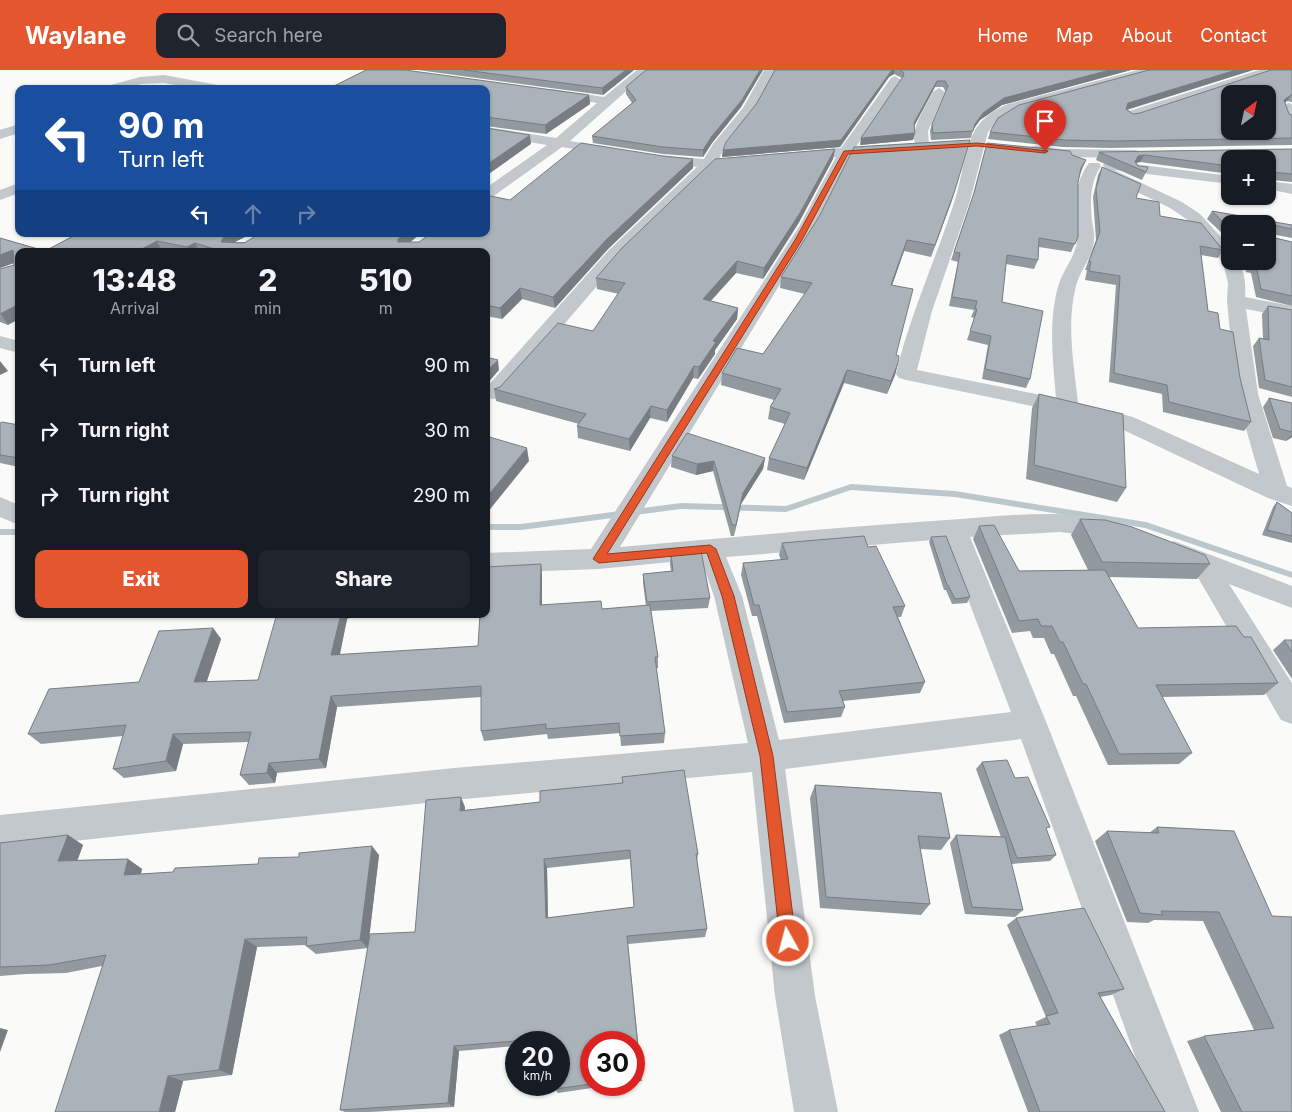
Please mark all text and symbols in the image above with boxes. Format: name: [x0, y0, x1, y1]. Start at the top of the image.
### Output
search box: [156, 13, 506, 58]
text: Waylane: [25, 21, 126, 50]
icon: search: [174, 21, 202, 49]
text: Search here: [214, 24, 323, 47]
text: Home: [978, 25, 1028, 46]
text: Map: [1056, 25, 1093, 46]
text: About: [1121, 25, 1172, 46]
text: Contact: [1200, 25, 1267, 46]
north arrow: [1221, 85, 1276, 140]
map controls: [1221, 85, 1276, 270]
pin: [1024, 100, 1066, 151]
text: 90 m: [118, 104, 205, 146]
icon: left: [35, 105, 100, 170]
icon: arrive: [1031, 107, 1059, 135]
text: Turn left: [118, 146, 204, 172]
button: +: [1221, 150, 1276, 205]
icon: left: [186, 200, 214, 228]
icon: ahead: [239, 200, 267, 228]
icon: right: [292, 200, 320, 228]
button: −: [1221, 215, 1276, 270]
text: 13:48: [92, 262, 177, 298]
text: 2: [258, 262, 277, 298]
text: 510: [359, 262, 412, 298]
text: Arrival: [110, 298, 159, 318]
text: min: [254, 298, 281, 318]
text: m: [379, 298, 393, 318]
icon: left: [35, 352, 63, 380]
text: Turn left: [78, 354, 156, 377]
text: 90 m: [424, 354, 470, 377]
icon: right: [35, 417, 63, 445]
text: Turn right: [78, 419, 169, 442]
text: 30 m: [424, 419, 470, 442]
icon: right: [35, 482, 63, 510]
text: Turn right: [78, 484, 169, 507]
text: 290 m: [413, 484, 470, 507]
button: Exit: [35, 550, 248, 608]
button: Share: [258, 550, 470, 608]
position arrow: [761, 914, 813, 966]
speed limit sign: 30: [580, 1031, 645, 1096]
text: 20: [521, 1042, 554, 1072]
text: km/h: [523, 1068, 552, 1083]

